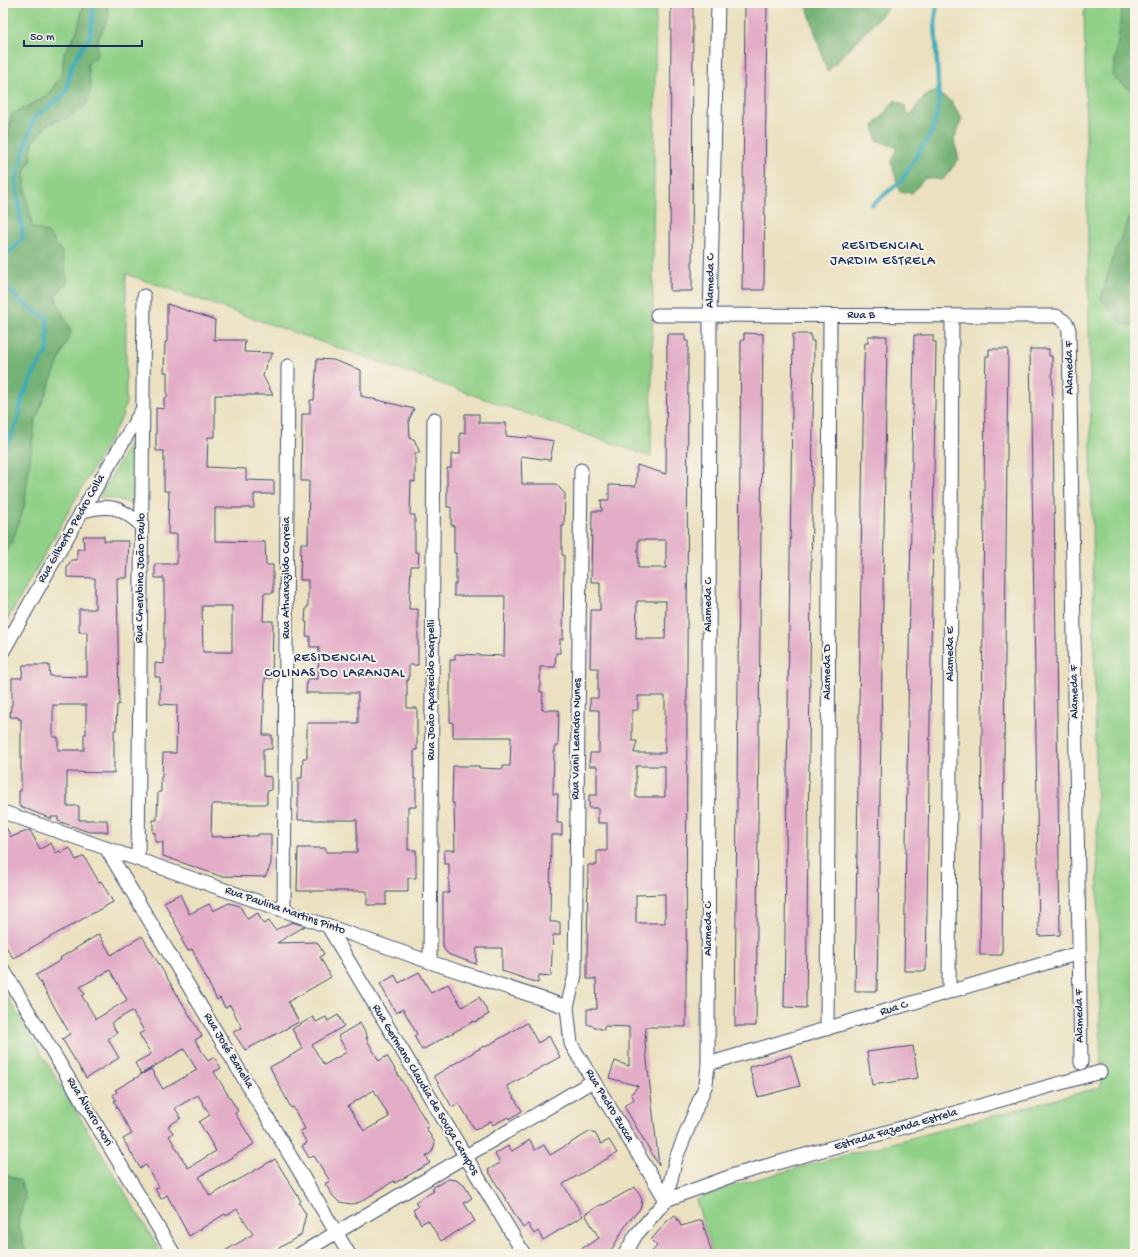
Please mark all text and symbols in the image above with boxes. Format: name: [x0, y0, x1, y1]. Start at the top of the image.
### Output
scale bar: [24, 22, 142, 48]
text: 50 m: [30, 31, 55, 45]
district label: RESIDENCIAL JARDIM ESTRELA: [830, 239, 936, 269]
street label: Alameda C: [704, 252, 718, 308]
street label: Rua B: [847, 309, 876, 323]
street label: Alameda F: [1063, 340, 1077, 395]
street label: Rua Gilberto Pedro Colla: [35, 472, 109, 586]
street label: Rua Cherubino João Paulo: [133, 513, 149, 643]
street label: Rua Athanazildo Correia: [280, 517, 294, 639]
street label: Alameda C: [702, 576, 716, 632]
street label: Rua João Aparecido Garpelli: [425, 619, 439, 761]
street label: Alameda E: [944, 626, 958, 682]
street label: Alameda D: [821, 644, 835, 700]
district label: RESIDENCIAL COLINAS DO LARANJAL: [264, 651, 406, 681]
street label: Alameda F: [1068, 664, 1082, 719]
street label: Rua Vanil Leandro Nunes: [569, 677, 585, 800]
street label: Rua Paulina Martins Pinto: [223, 884, 347, 938]
street label: Alameda C: [702, 900, 716, 956]
street label: Alameda F: [1073, 988, 1087, 1043]
street label: Rua C: [879, 998, 911, 1020]
street label: Rua Germano Claudia de Souza Campos: [368, 1002, 482, 1178]
street label: Rua José Zanella: [200, 1011, 256, 1092]
street label: Rua Pedro Zucca: [582, 1067, 636, 1145]
street label: Rua Álvaro Mori: [63, 1075, 115, 1149]
street label: Estrada Fazenda Estrela: [833, 1106, 959, 1154]

